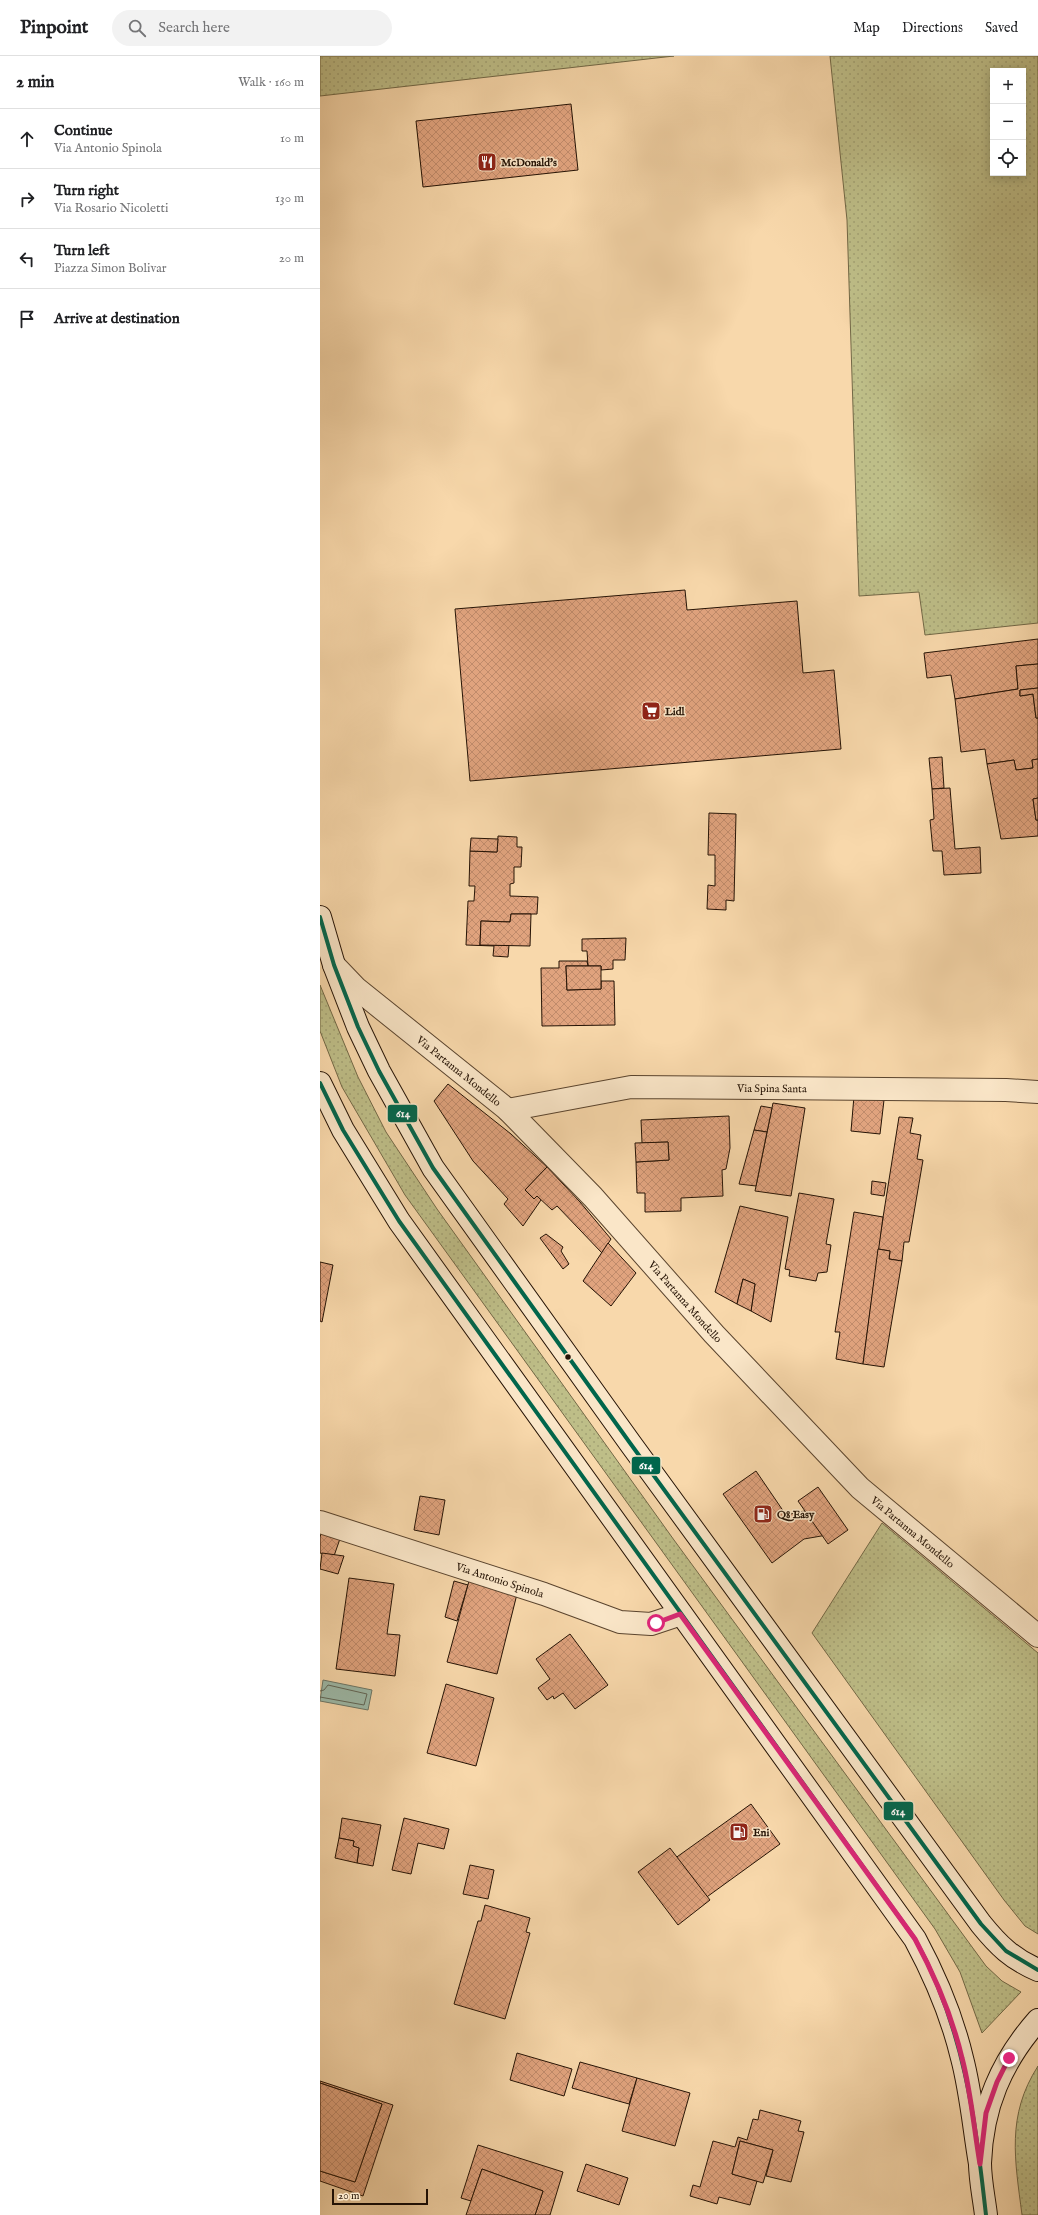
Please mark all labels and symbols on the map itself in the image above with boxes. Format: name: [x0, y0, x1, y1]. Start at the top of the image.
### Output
restaurant icon: McDonald's: [476, 151, 498, 173]
place label: McDonald's: [501, 156, 557, 170]
supermarket icon: Lidl: [640, 700, 662, 722]
place label: Lidl: [664, 705, 686, 719]
street label: Via Partanna Mondello: [412, 1033, 504, 1110]
street label: Via Spina Santa: [736, 1082, 807, 1096]
line badge: 614: [387, 1104, 418, 1123]
text: 614: [396, 1107, 411, 1121]
street label: Via Partanna Mondello: [644, 1258, 725, 1346]
unlabelled marker: [563, 1352, 573, 1362]
line badge: 614: [631, 1456, 661, 1475]
text: 614: [639, 1459, 654, 1473]
street label: Via Partanna Mondello: [867, 1493, 957, 1572]
fuel station icon: Q8 Easy: [752, 1503, 774, 1525]
place label: Q8 Easy: [777, 1508, 815, 1522]
street label: Via Antonio Spinola: [453, 1560, 546, 1602]
route start: [647, 1614, 665, 1632]
line badge: 614: [883, 1801, 914, 1821]
text: 614: [891, 1805, 906, 1819]
fuel station icon: Eni: [728, 1821, 750, 1843]
place label: Eni: [753, 1826, 769, 1840]
route end: [1000, 2049, 1018, 2067]
scale bar: [332, 2187, 428, 2206]

